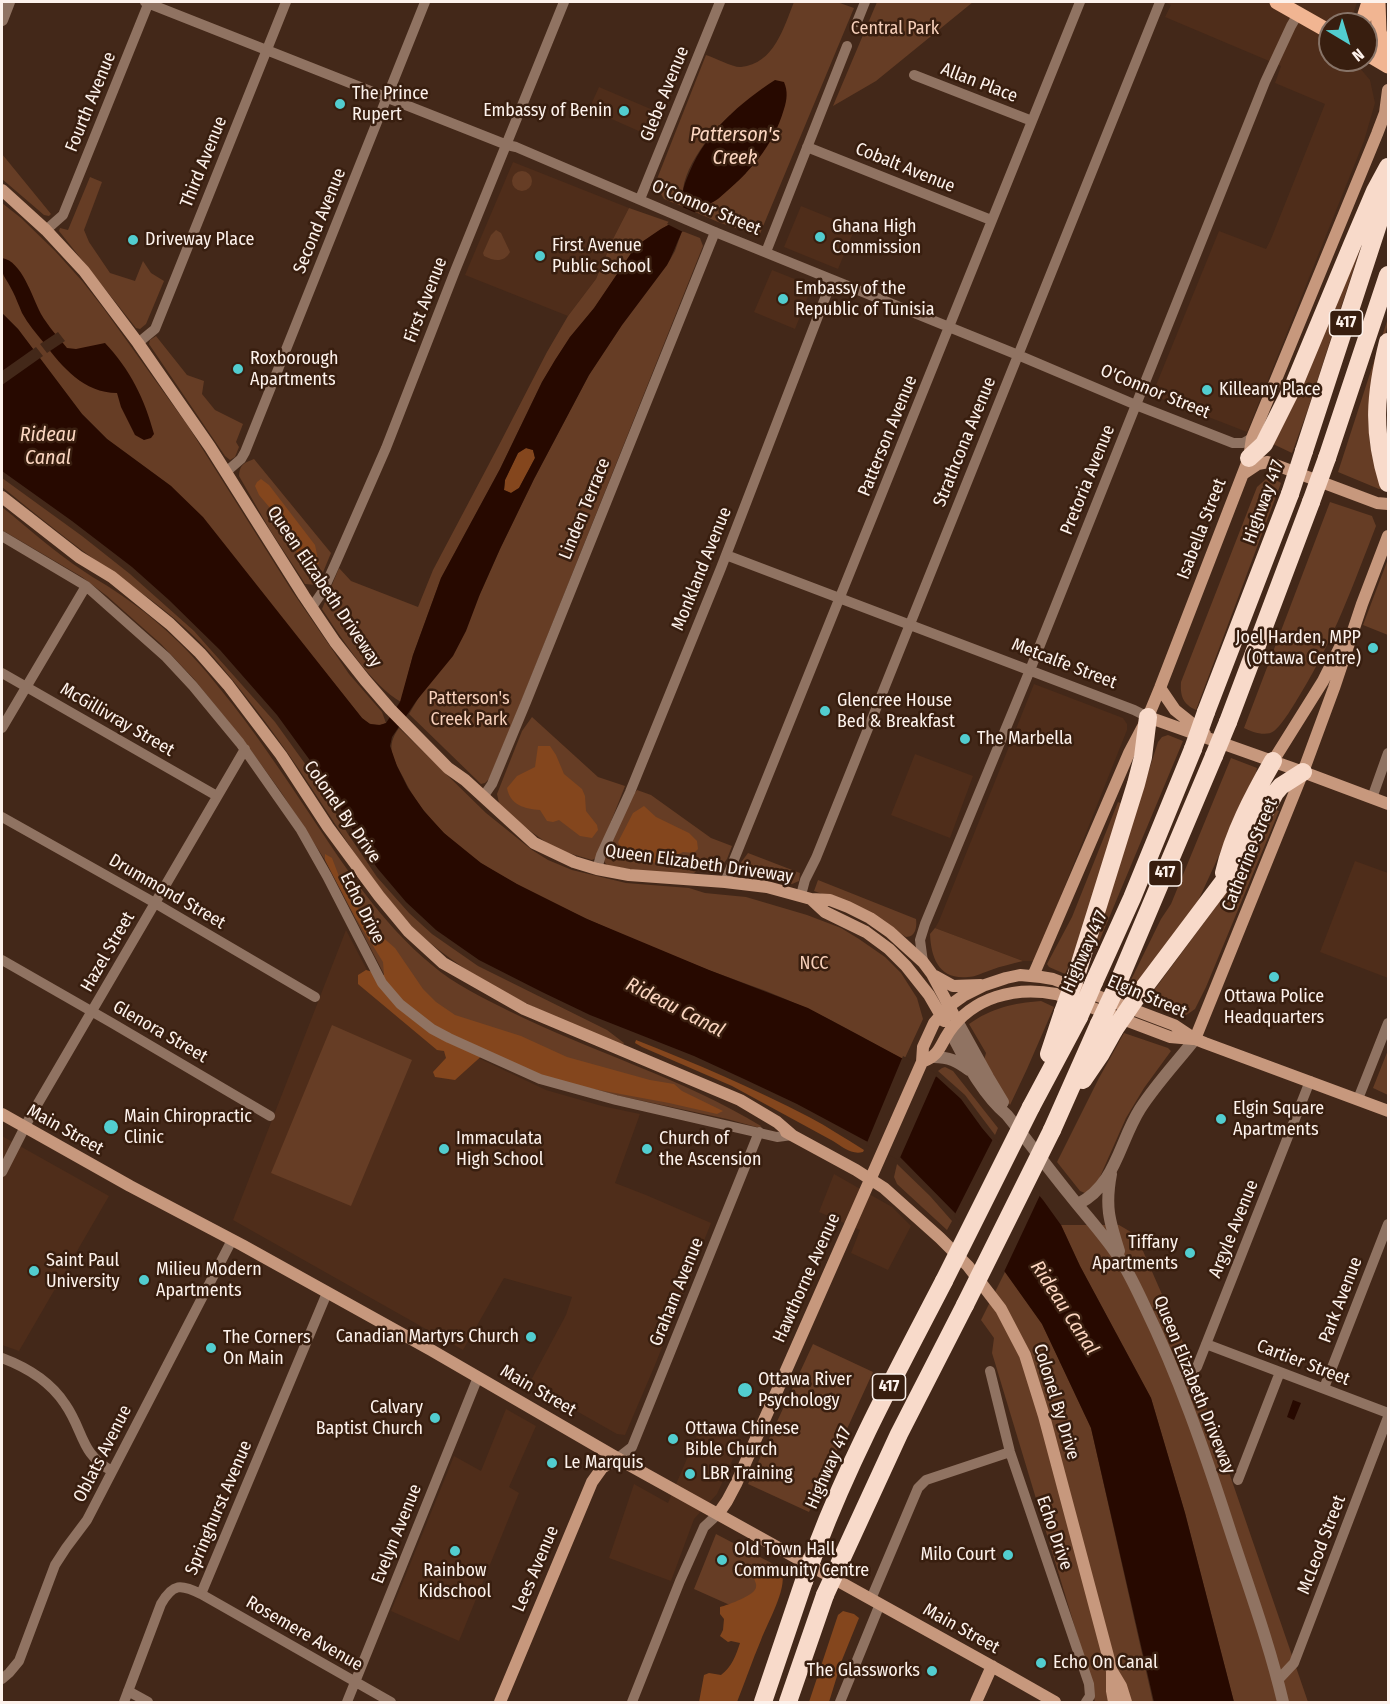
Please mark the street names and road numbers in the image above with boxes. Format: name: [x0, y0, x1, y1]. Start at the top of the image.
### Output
street label: Glebe Avenue: [636, 43, 694, 145]
street label: Fourth Avenue: [61, 49, 121, 155]
street label: Allan Place: [938, 59, 1020, 107]
street label: Third Avenue: [176, 113, 232, 211]
street label: Cobalt Avenue: [852, 138, 958, 198]
street label: Second Avenue: [289, 165, 351, 277]
street label: O'Connor Street: [648, 175, 764, 241]
street label: First Avenue: [400, 254, 452, 346]
road number: 417: [1330, 310, 1362, 336]
street label: O'Connor Street: [1097, 360, 1213, 424]
street label: Patterson Avenue: [854, 372, 922, 500]
street label: Strathcona Avenue: [929, 374, 1001, 510]
street label: Pretoria Avenue: [1056, 422, 1120, 538]
street label: Linden Terrace: [555, 455, 615, 563]
street label: Highway 417: [1239, 457, 1289, 547]
street label: Isabella Street: [1173, 476, 1231, 582]
street label: Queen Elizabeth Driveway: [262, 502, 386, 672]
street label: Monkland Avenue: [667, 504, 737, 634]
street label: Metcalfe Street: [1008, 634, 1120, 694]
street label: McGillivray Street: [56, 679, 178, 761]
street label: Colonel By Drive: [299, 757, 385, 867]
street label: Catherine Street: [1218, 795, 1282, 915]
street label: Queen Elizabeth Driveway: [603, 840, 795, 888]
street label: Drummond Street: [105, 850, 229, 934]
road number: 417: [1148, 860, 1182, 886]
street label: Echo Drive: [335, 869, 389, 947]
street label: Hazel Street: [76, 908, 140, 996]
street label: Highway 417: [1057, 908, 1113, 996]
street label: Elgin Street: [1104, 971, 1190, 1023]
street label: Glenora Street: [109, 996, 211, 1068]
street label: Main Street: [23, 1100, 107, 1160]
street label: Argyle Avenue: [1205, 1177, 1263, 1281]
street label: Hawthorne Avenue: [769, 1210, 845, 1346]
street label: Graham Avenue: [645, 1234, 709, 1350]
street label: Park Avenue: [1315, 1254, 1367, 1346]
street label: Queen Elizabeth Driveway: [1148, 1293, 1240, 1477]
street label: Cartier Street: [1253, 1335, 1353, 1391]
street label: Colonel By Drive: [1028, 1341, 1084, 1463]
street label: Main Street: [496, 1361, 580, 1421]
road number: 417: [872, 1374, 906, 1400]
street label: Oblats Avenue: [69, 1402, 137, 1506]
street label: Highway 417: [801, 1424, 857, 1512]
street label: Springhurst Avenue: [181, 1437, 257, 1579]
street label: Evelyn Avenue: [367, 1481, 427, 1587]
street label: McLeod Street: [1293, 1492, 1351, 1598]
street label: Echo Drive: [1031, 1493, 1077, 1573]
street label: Lees Avenue: [508, 1523, 564, 1615]
street label: Rosemere Avenue: [242, 1592, 366, 1676]
street label: Main Street: [919, 1599, 1003, 1659]

